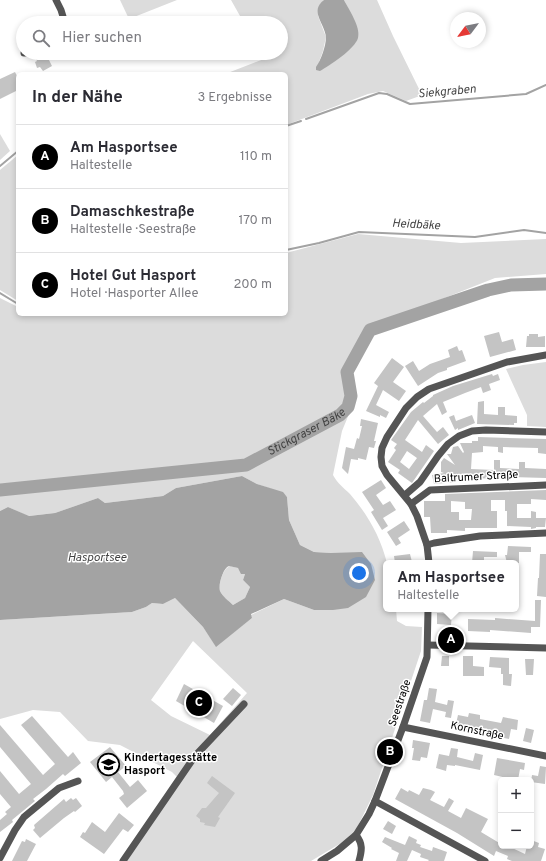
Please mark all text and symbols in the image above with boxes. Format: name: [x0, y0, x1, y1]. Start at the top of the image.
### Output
north arrow: [450, 12, 486, 48]
search box: [16, 16, 288, 60]
icon: search: [30, 27, 52, 49]
text: Hier suchen: [62, 29, 142, 48]
water label: Siekgraben: [417, 81, 477, 103]
text: In der Nähe: [32, 87, 123, 109]
text: 3 Ergebnisse: [197, 90, 272, 106]
text: Am Hasportsee: [70, 139, 178, 158]
text: A: [40, 149, 50, 165]
text: 110 m: [240, 149, 272, 165]
text: Haltestelle: [70, 158, 132, 174]
text: Damaschkestraße: [70, 203, 195, 222]
text: B: [41, 213, 49, 229]
text: 170 m: [238, 213, 272, 229]
water label: Heidbäke: [392, 216, 441, 234]
text: Haltestelle · Seestraße: [70, 222, 196, 238]
text: Hotel Gut Hasport: [70, 267, 196, 286]
text: C: [41, 277, 49, 293]
text: 200 m: [233, 277, 272, 293]
text: Hotel · Hasporter Allee: [70, 286, 199, 302]
water label: Stickgraser Bäke: [265, 405, 350, 460]
street label: Baltrumer Straße: [433, 468, 519, 486]
water label: Hasportsee: [68, 550, 127, 566]
popup: [383, 560, 519, 612]
your location: [349, 563, 369, 583]
text: Am Hasportsee: [397, 569, 505, 588]
text: Haltestelle: [397, 588, 459, 604]
pin: A: [438, 625, 464, 655]
street label: Seestraße: [385, 678, 415, 728]
pin: C: [186, 688, 212, 718]
street label: Kornstraße: [449, 719, 505, 743]
pin: B: [377, 737, 403, 767]
school or university icon: Kindertagesstätte Hasport: [95, 751, 121, 777]
place label: Kindertagesstätte Hasport: [124, 751, 217, 778]
map controls: [498, 777, 534, 849]
button: +: [498, 777, 534, 813]
button: −: [498, 813, 534, 849]

